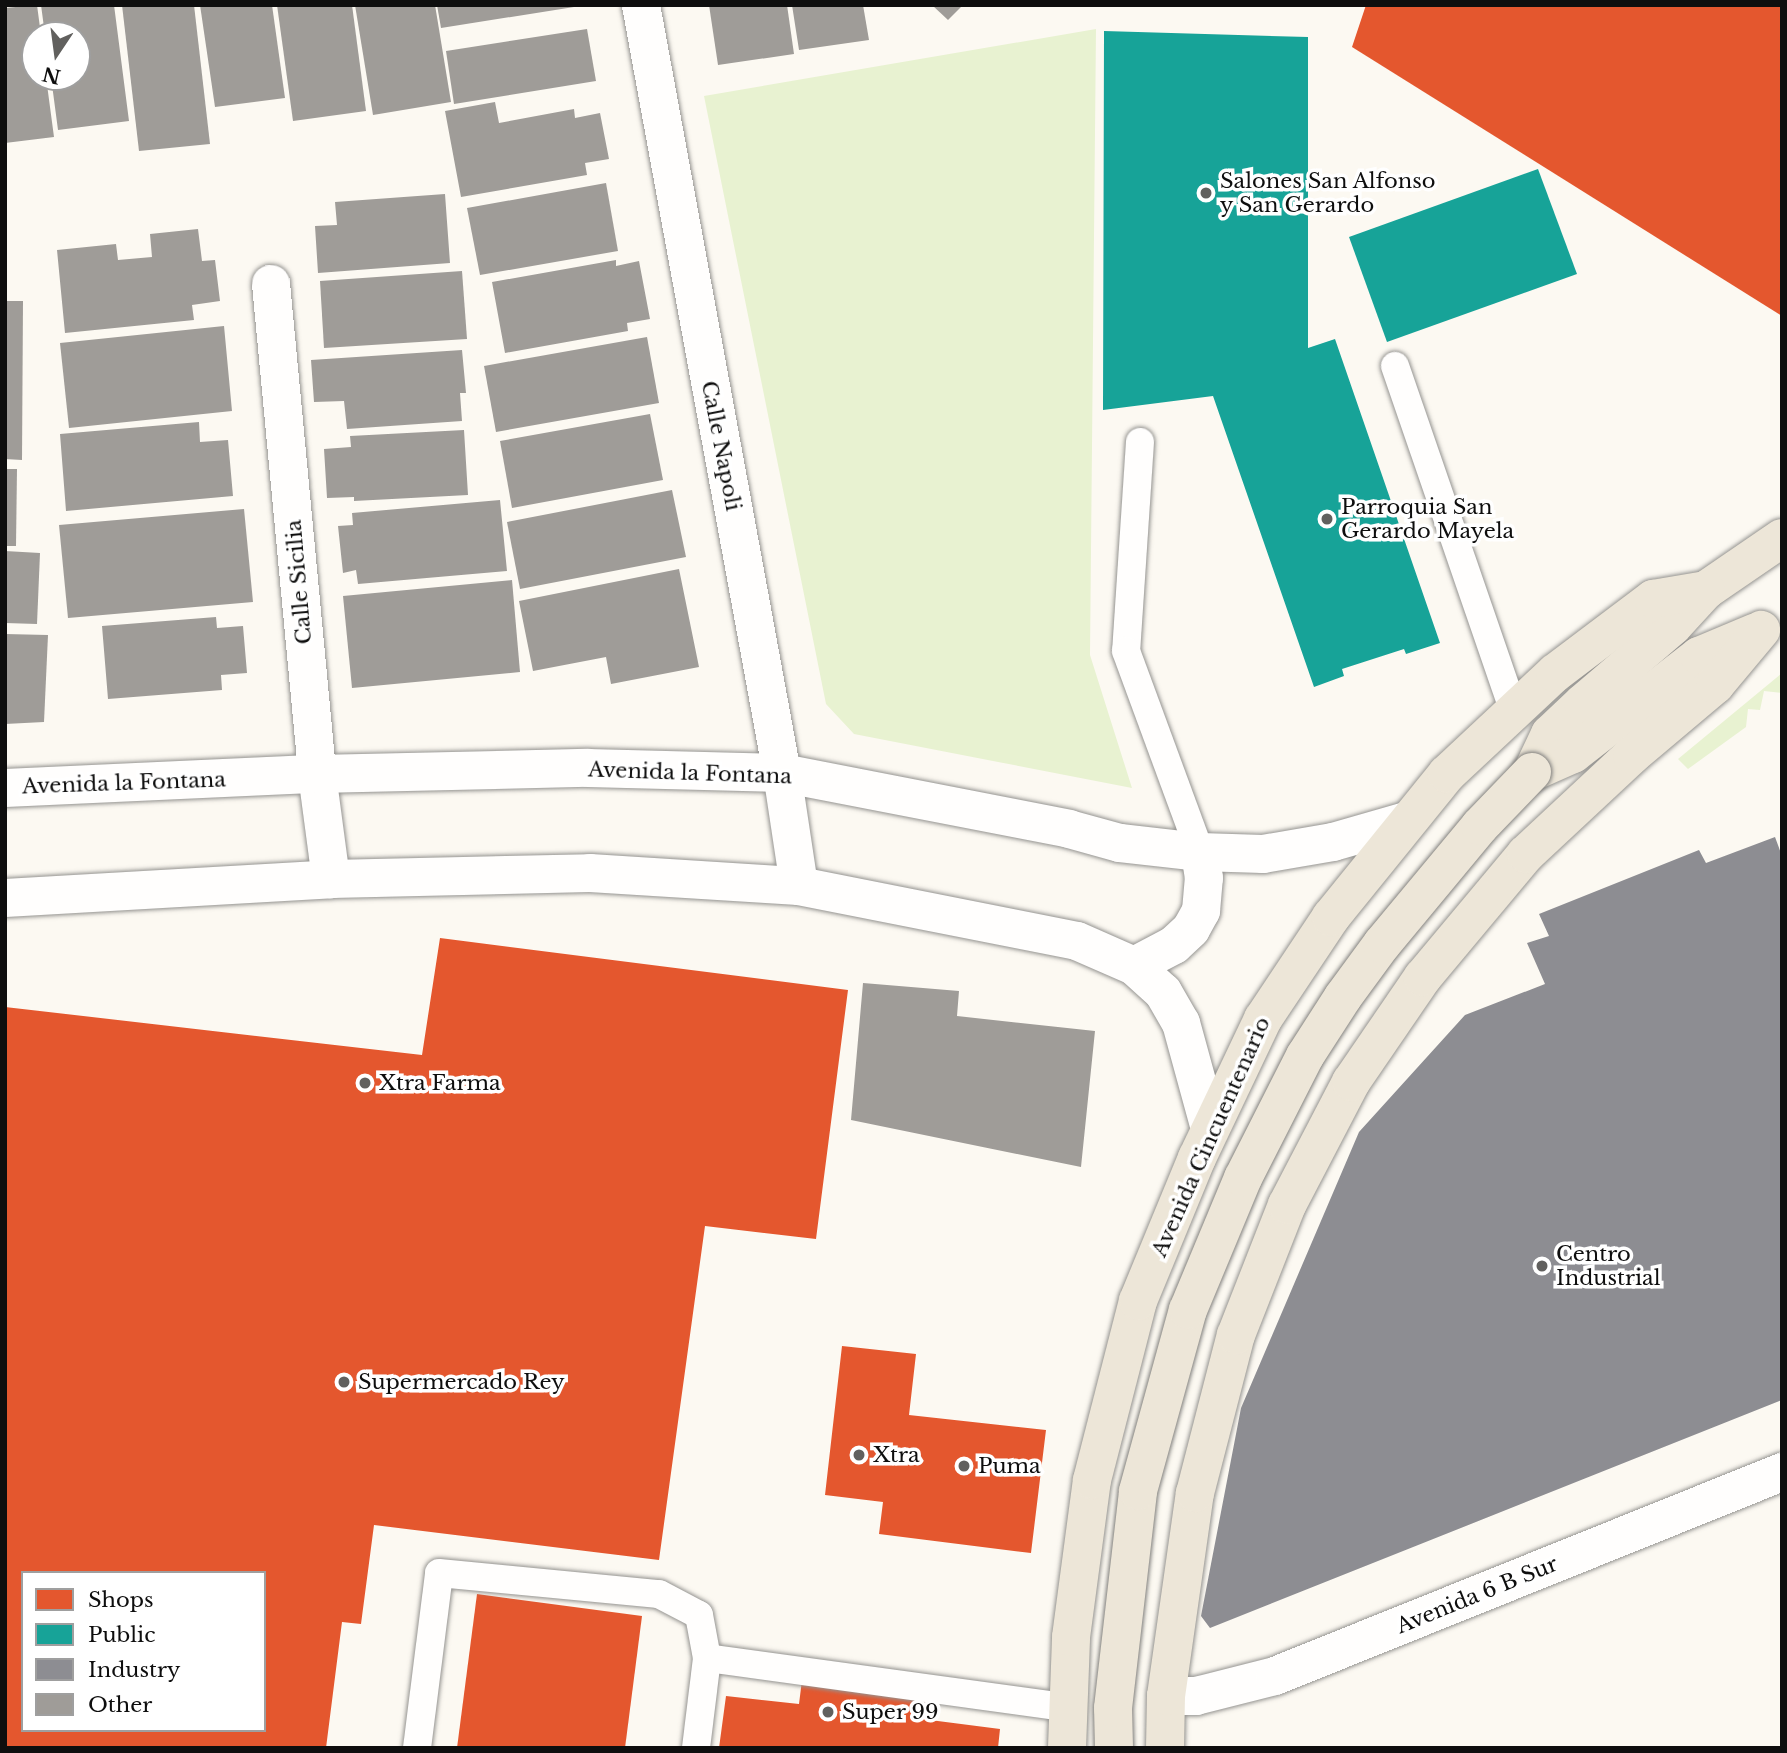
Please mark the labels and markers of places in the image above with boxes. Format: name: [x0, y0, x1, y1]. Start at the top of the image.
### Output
place label: Salones San Alfonso y San Gerardo: [1220, 168, 1436, 218]
marker: Salones San Alfonso y San Gerardo: [1198, 185, 1214, 201]
place label: Parroquia San Gerardo Mayela: [1341, 494, 1514, 544]
marker: Parroquia San Gerardo Mayela: [1319, 511, 1335, 527]
place label: Xtra Farma: [379, 1070, 501, 1096]
marker: Xtra Farma: [357, 1075, 373, 1091]
place label: Centro Industrial: [1556, 1241, 1661, 1291]
marker: Centro Industrial: [1534, 1258, 1550, 1274]
place label: Supermercado Rey: [358, 1369, 565, 1395]
marker: Supermercado Rey: [336, 1374, 352, 1390]
place label: Xtra: [873, 1442, 920, 1468]
marker: Xtra: [851, 1447, 867, 1463]
place label: Puma: [978, 1453, 1041, 1479]
marker: Puma: [956, 1458, 972, 1474]
place label: Super 99: [842, 1699, 939, 1725]
marker: Super 99: [820, 1704, 836, 1720]

